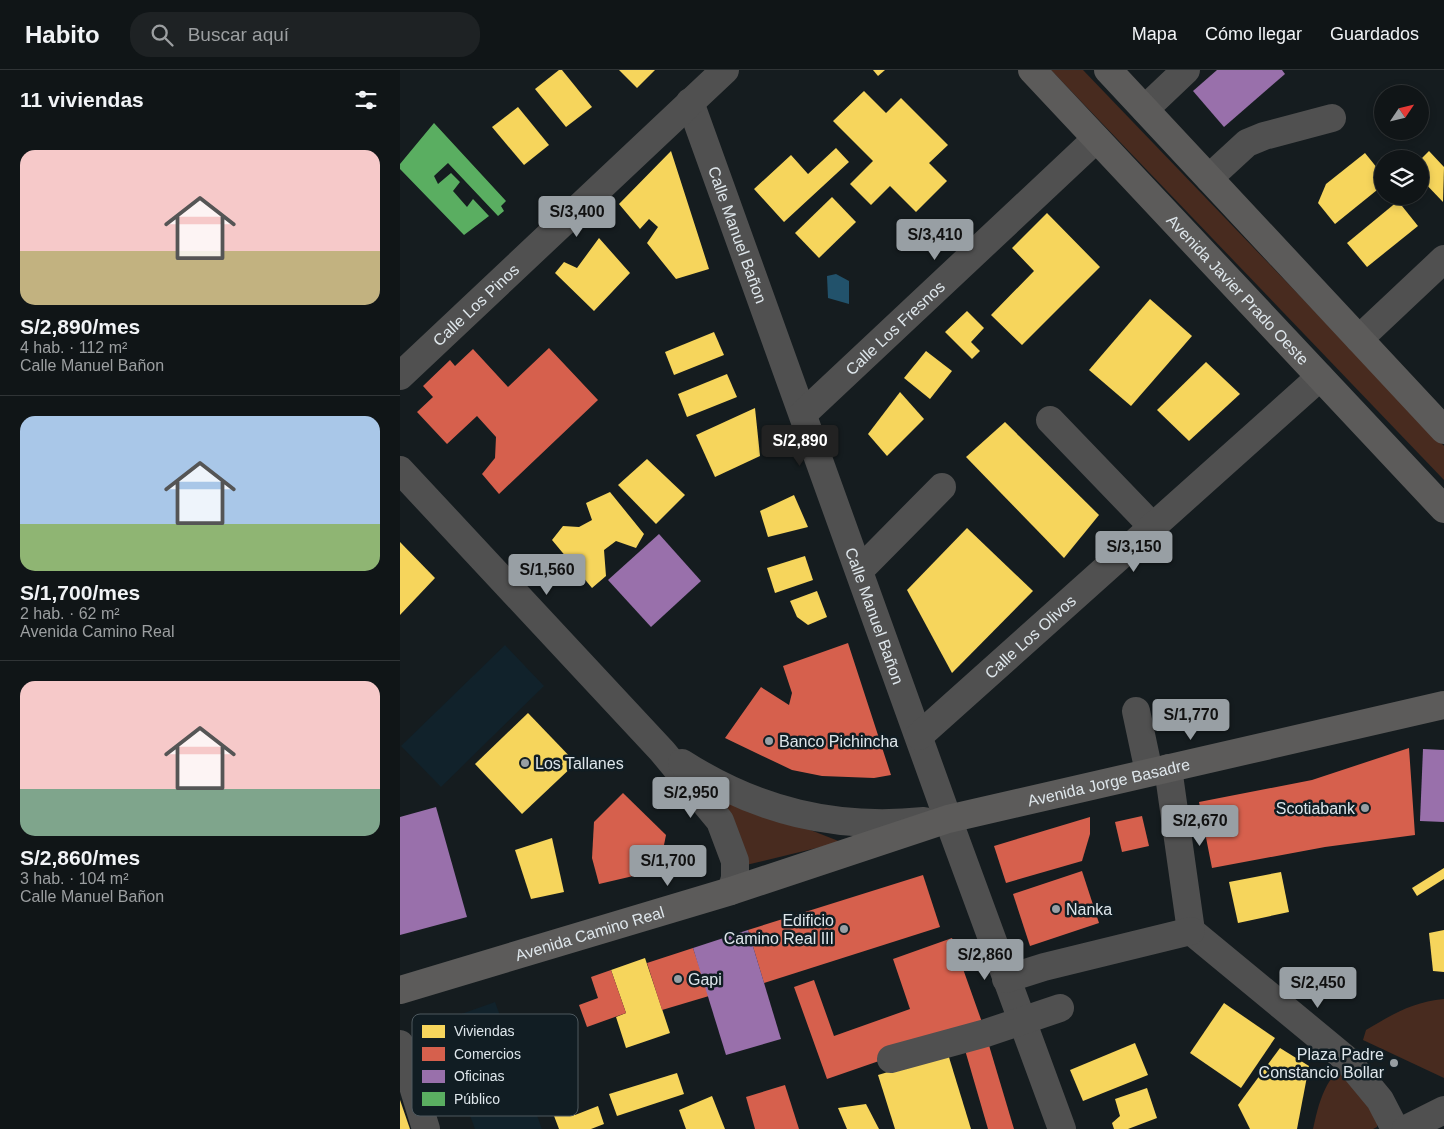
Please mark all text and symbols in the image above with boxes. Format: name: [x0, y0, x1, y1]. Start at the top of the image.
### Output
search box: [130, 12, 480, 57]
text: Habito: [25, 21, 100, 48]
icon: search: [148, 21, 176, 49]
text: Buscar aquí: [188, 24, 289, 45]
text: Mapa: [1132, 24, 1177, 44]
text: Cómo llegar: [1205, 24, 1302, 44]
text: Guardados: [1330, 24, 1419, 44]
north arrow: [1374, 85, 1429, 140]
map controls: [1374, 85, 1429, 205]
icon: filters: [352, 86, 380, 114]
text: 11 viviendas: [20, 88, 144, 111]
button: layers: [1374, 150, 1429, 205]
street label: Calle Manuel Bañon: [705, 164, 770, 306]
icon: home: [155, 183, 245, 273]
pin: S/3,400: [531, 196, 623, 238]
text: S/3,400: [549, 203, 605, 220]
street label: Avenida Javier Prado Oeste: [1163, 211, 1312, 368]
pin: S/3,410: [889, 218, 981, 261]
text: S/3,410: [907, 226, 963, 243]
street label: Calle Los Pinos: [430, 261, 522, 349]
street label: Calle Los Fresnos: [842, 278, 948, 378]
text: S/2,890/mes: [20, 315, 140, 338]
text: 4 hab. · 112 m²: [20, 339, 127, 356]
text: Calle Manuel Bañon: [20, 357, 164, 374]
pin: S/2,890: [754, 424, 846, 467]
text: S/2,890: [772, 432, 828, 449]
icon: home: [155, 448, 245, 538]
pin: S/3,150: [1088, 530, 1180, 573]
text: S/3,150: [1106, 538, 1162, 555]
street label: Calle Manuel Bañon: [842, 545, 907, 687]
pin: S/1,560: [501, 554, 593, 596]
text: S/1,560: [519, 561, 575, 578]
text: S/1,700/mes: [20, 581, 140, 604]
street label: Calle Los Olivos: [982, 592, 1079, 682]
text: 2 hab. · 62 m²: [20, 605, 120, 622]
text: Avenida Camino Real: [20, 623, 174, 640]
pin: S/1,770: [1145, 698, 1237, 741]
text: S/1,770: [1163, 706, 1219, 723]
icon: home: [155, 713, 245, 803]
place label: Banco Pichincha: [779, 733, 898, 750]
marker: Banco Pichincha: [763, 735, 775, 747]
place label: Los Tallanes: [535, 755, 624, 772]
street label: Avenida Jorge Basadre: [1026, 756, 1192, 809]
marker: Los Tallanes: [519, 757, 531, 769]
pin: S/2,950: [645, 776, 737, 819]
text: S/2,950: [663, 784, 719, 801]
place label: Scotiabank: [1276, 800, 1356, 817]
marker: Scotiabank: [1359, 802, 1371, 814]
pin: S/2,670: [1154, 804, 1246, 847]
text: S/2,670: [1172, 812, 1228, 829]
pin: S/1,700: [622, 844, 714, 887]
text: S/2,860/mes: [20, 846, 140, 869]
text: S/1,700: [640, 852, 696, 869]
text: 3 hab. · 104 m²: [20, 870, 129, 887]
text: Calle Manuel Bañon: [20, 888, 164, 905]
place label: Nanka: [1066, 901, 1112, 918]
street label: Avenida Camino Real: [513, 903, 666, 964]
marker: Nanka: [1050, 903, 1062, 915]
place label: Edificio Camino Real III: [724, 912, 834, 947]
marker: Edificio Camino Real III: [838, 923, 850, 935]
pin: S/2,860: [939, 938, 1031, 981]
text: S/2,860: [957, 946, 1013, 963]
pin: S/2,450: [1272, 966, 1364, 1009]
place label: Gapi: [688, 971, 722, 988]
marker: Gapi: [672, 973, 684, 985]
text: S/2,450: [1290, 974, 1346, 991]
legend: [412, 1014, 578, 1116]
text: Viviendas: [454, 1023, 514, 1039]
text: Comercios: [454, 1046, 521, 1062]
place label: Plaza Padre Constancio Bollar: [1259, 1046, 1385, 1081]
marker: Plaza Padre Constancio Bollar: [1388, 1057, 1400, 1069]
text: Oficinas: [454, 1068, 505, 1084]
text: Público: [454, 1091, 500, 1107]

